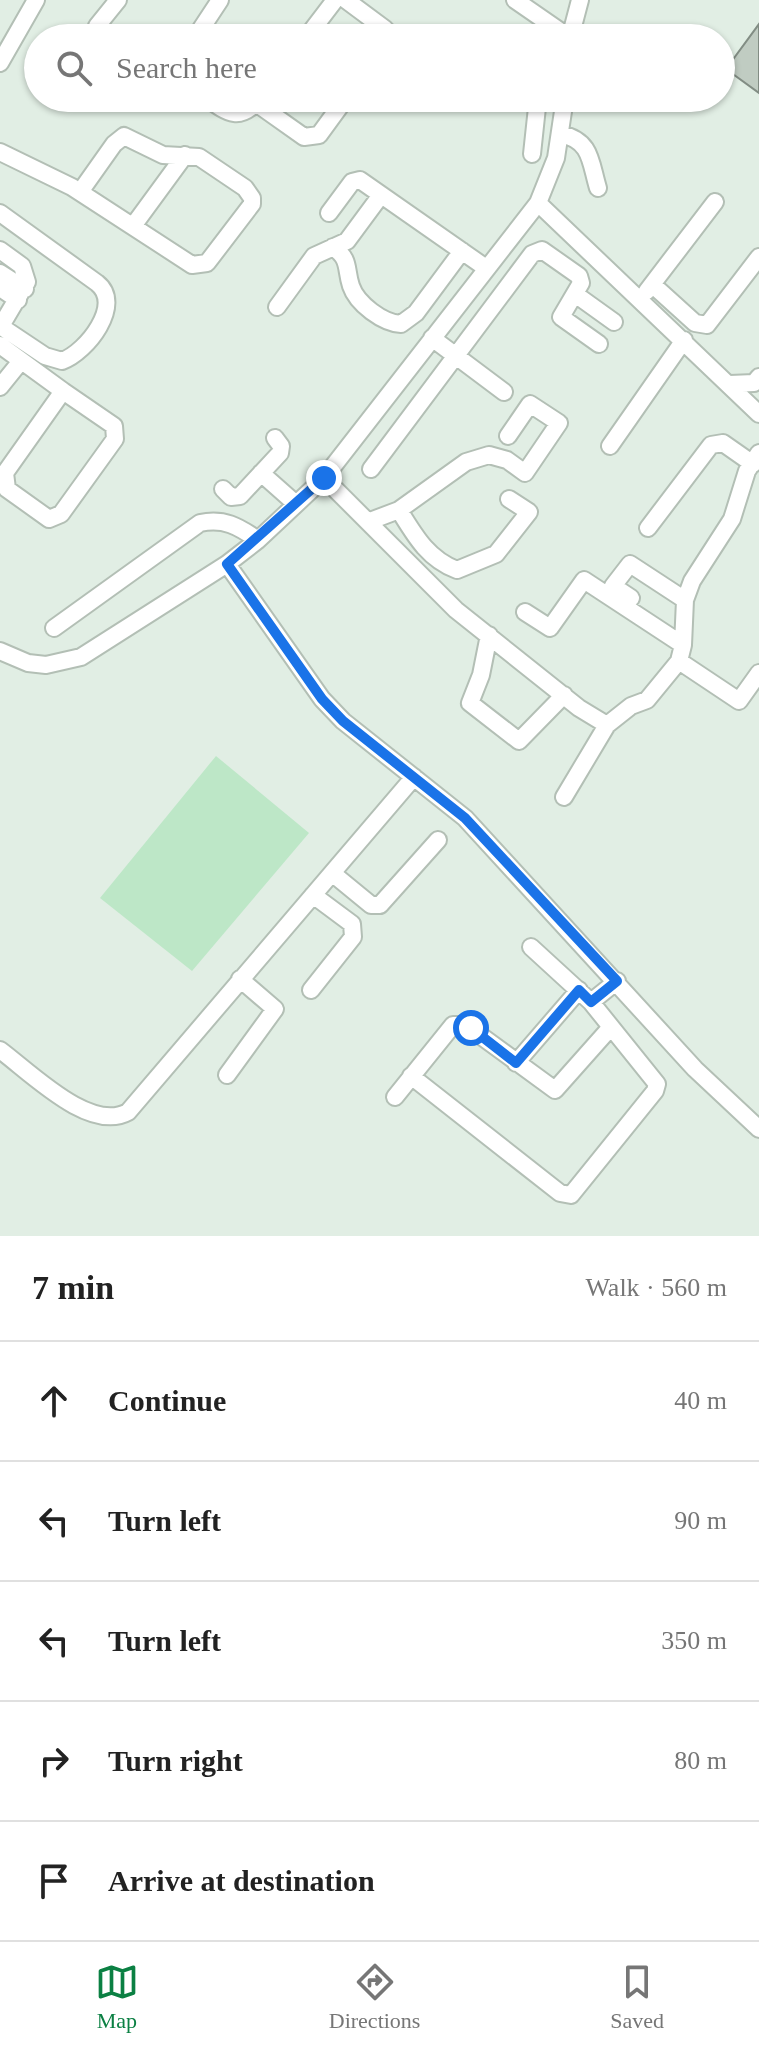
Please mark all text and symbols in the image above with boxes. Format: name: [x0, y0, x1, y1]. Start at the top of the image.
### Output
search box: [24, 24, 735, 112]
icon: search: [52, 46, 96, 90]
text: Search here: [116, 51, 257, 84]
route end: [306, 460, 342, 496]
route start: [453, 1010, 489, 1046]
text: 7 min: [32, 1269, 114, 1306]
text: Walk · 560 m: [585, 1273, 727, 1302]
icon: ahead: [32, 1379, 76, 1423]
text: Continue: [108, 1384, 226, 1417]
text: 40 m: [674, 1386, 727, 1415]
icon: left: [32, 1499, 76, 1543]
text: Turn left: [108, 1504, 221, 1537]
text: 90 m: [674, 1506, 727, 1535]
icon: left: [32, 1619, 76, 1663]
text: Turn left: [108, 1624, 221, 1657]
text: 350 m: [661, 1626, 727, 1655]
icon: right: [32, 1739, 76, 1783]
text: Turn right: [108, 1744, 243, 1777]
text: 80 m: [674, 1746, 727, 1775]
icon: arrive: [32, 1859, 76, 1903]
text: Arrive at destination: [108, 1864, 375, 1897]
tab: Map: [95, 1960, 139, 2034]
tab: Directions: [329, 1960, 420, 2034]
tab: Saved: [610, 1960, 664, 2034]

